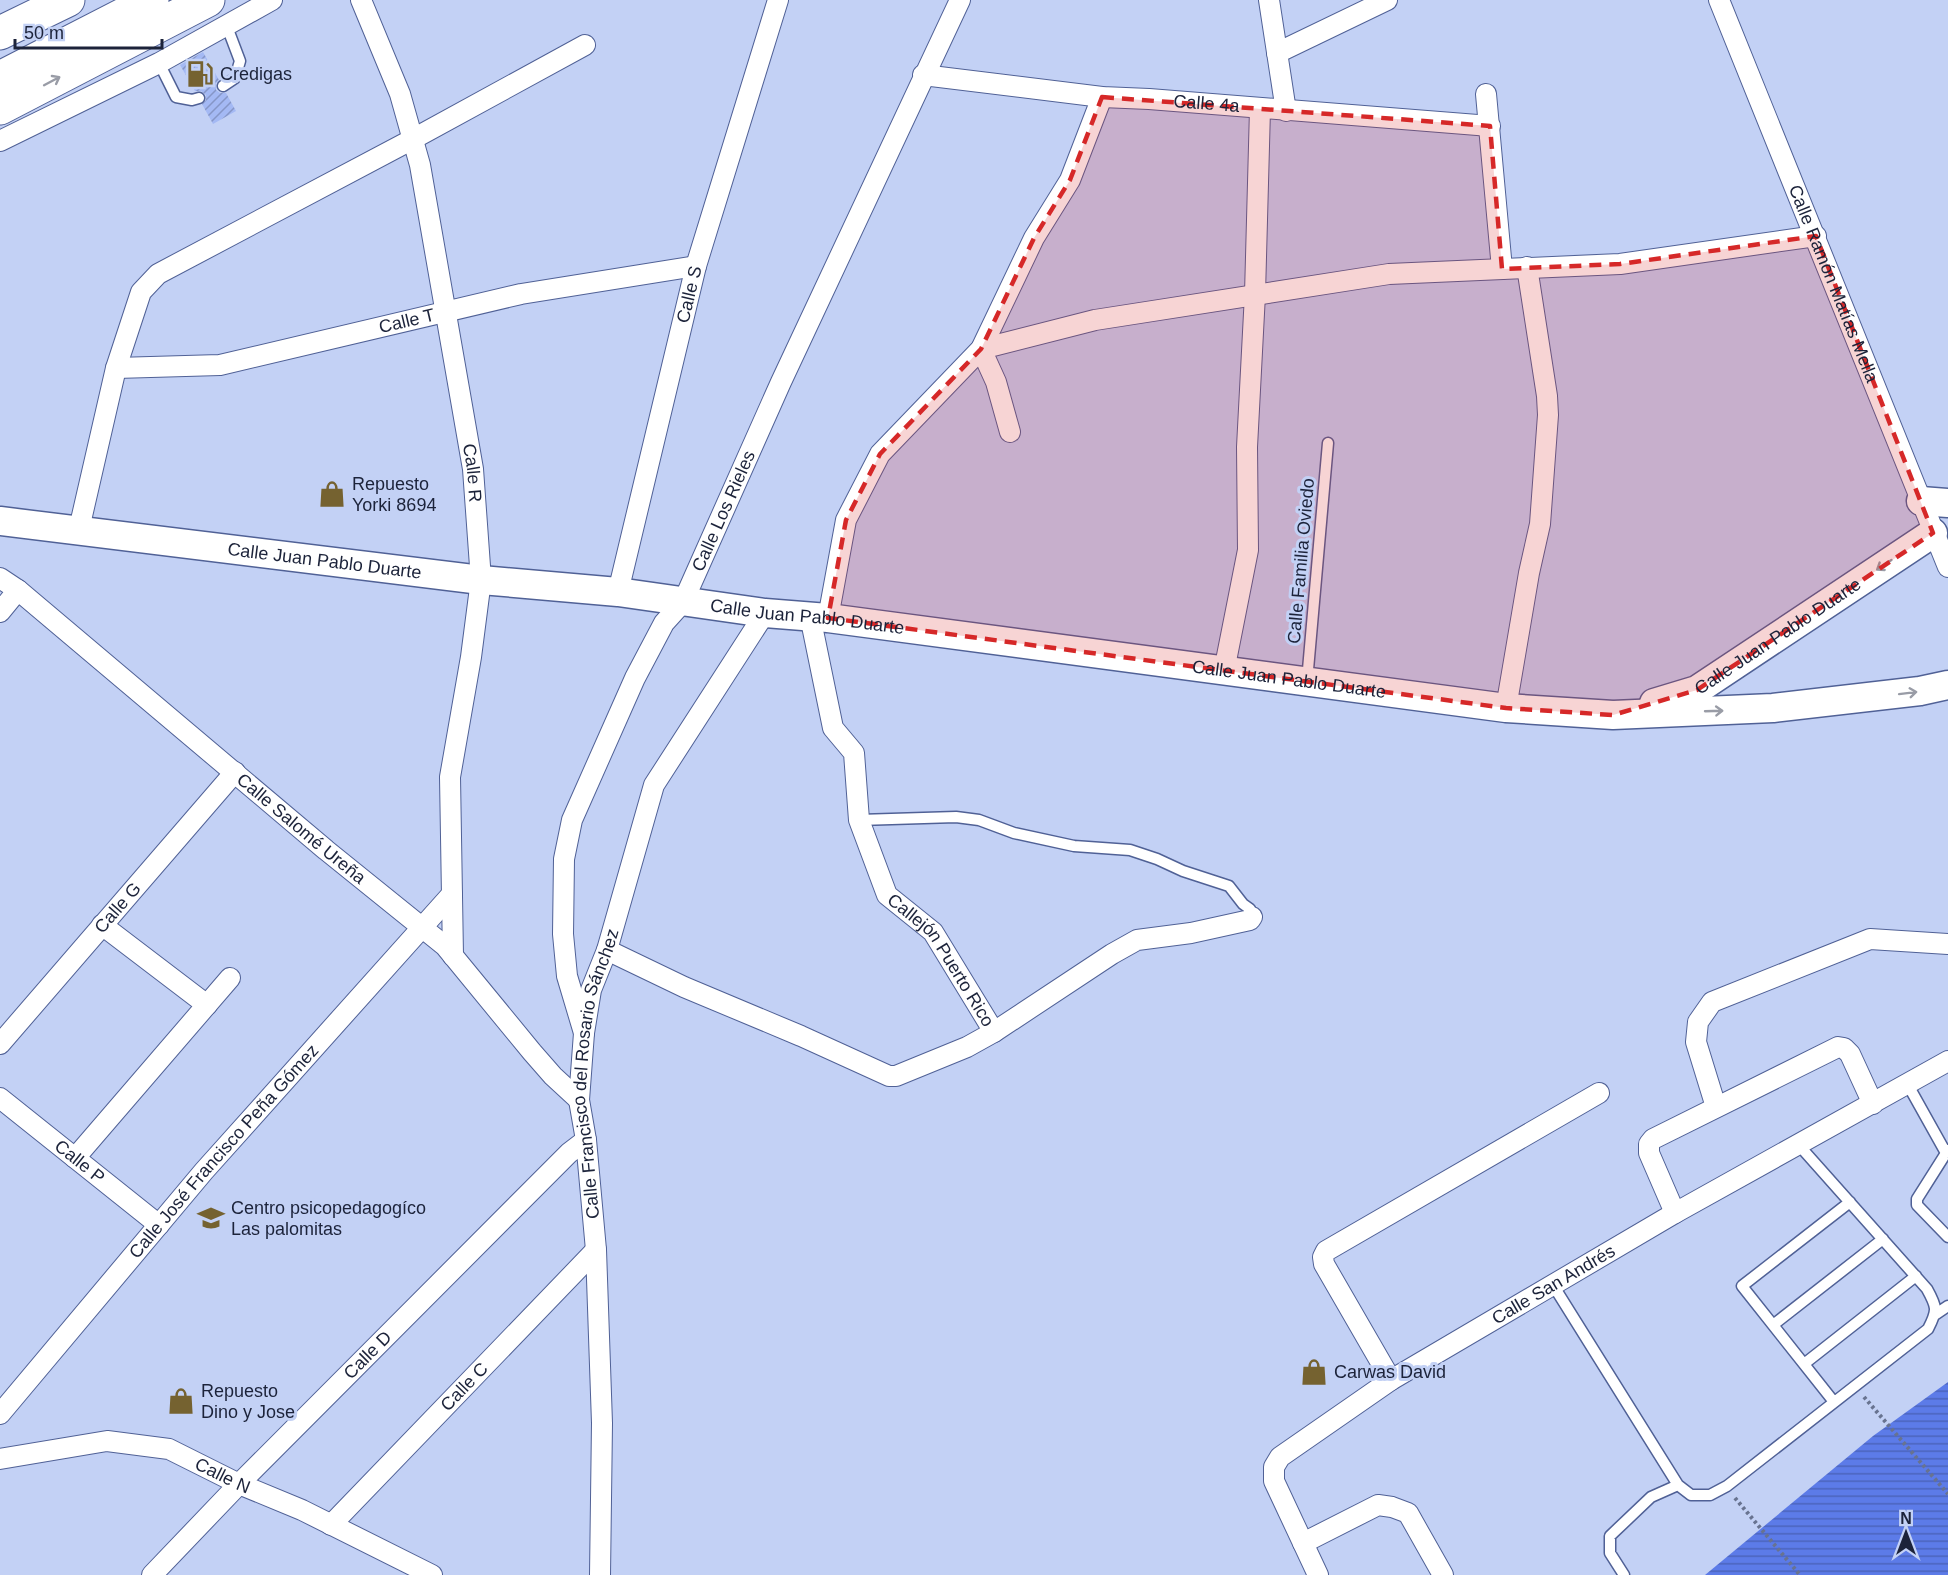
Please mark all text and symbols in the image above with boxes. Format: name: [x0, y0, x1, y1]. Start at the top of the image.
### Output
scale bar: [15, 12, 162, 50]
text: 50 m: [24, 23, 64, 43]
fuel station icon: Credigas: [185, 59, 215, 89]
place label: Credigas: [220, 64, 292, 84]
one-way arrow: [43, 75, 60, 87]
street label: Calle 4a: [1173, 91, 1241, 116]
street label: Calle Ramón Matías Mella: [1785, 182, 1883, 386]
street label: Calle S: [673, 264, 706, 325]
street label: Calle T: [377, 305, 437, 337]
street label: Calle R: [459, 442, 485, 503]
street label: Calle Los Rieles: [688, 447, 759, 574]
place label: Repuesto Yorki 8694: [352, 474, 436, 515]
street label: Calle Familia Oviedo: [1284, 477, 1318, 645]
shop icon: Repuesto Yorki 8694: [317, 479, 347, 509]
street label: Calle Juan Pablo Duarte: [226, 539, 423, 583]
one-way arrow: [1876, 559, 1893, 571]
street label: Calle Juan Pablo Duarte: [1691, 574, 1865, 699]
street label: Calle Juan Pablo Duarte: [709, 595, 905, 638]
street label: Calle Juan Pablo Duarte: [1191, 656, 1387, 702]
one-way arrow: [1897, 687, 1917, 698]
one-way arrow: [1703, 705, 1723, 716]
street label: Calle Salomé Ureña: [233, 769, 370, 888]
street label: Calle G: [90, 879, 145, 937]
street label: Callejón Puerto Rico: [884, 890, 998, 1030]
street label: Calle Francisco del Rosario Sánchez: [568, 926, 623, 1220]
street label: Calle José Francisco Peña Gómez: [125, 1040, 322, 1262]
street label: Calle P: [51, 1136, 109, 1188]
place label: Centro psicopedagogíco Las palomitas: [231, 1198, 426, 1239]
school or university icon: Centro psicopedagogíco Las palomitas: [196, 1203, 226, 1233]
street label: Calle San Andrés: [1488, 1241, 1619, 1328]
street label: Calle D: [340, 1327, 395, 1383]
shop icon: Carwas David: [1299, 1357, 1329, 1387]
street label: Calle C: [437, 1359, 492, 1415]
place label: Carwas David: [1334, 1362, 1446, 1382]
place label: Repuesto Dino y Jose: [201, 1381, 295, 1422]
shop icon: Repuesto Dino y Jose: [166, 1386, 196, 1416]
street label: Calle N: [192, 1454, 253, 1498]
north arrow: [1876, 1503, 1936, 1563]
text: N: [1900, 1510, 1912, 1527]

